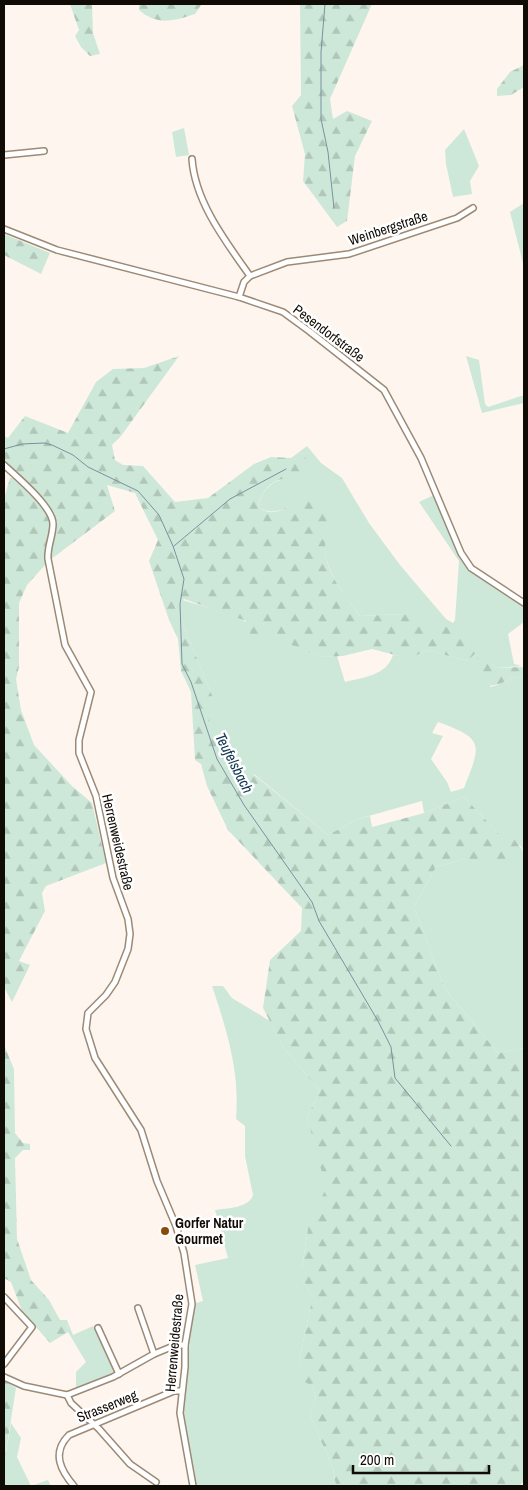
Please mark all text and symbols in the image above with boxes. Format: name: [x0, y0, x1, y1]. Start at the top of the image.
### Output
street label: Weinbergstraße: [346, 207, 430, 249]
street label: Pesendorfstraße: [290, 300, 368, 366]
water label: Teufelsbach: [210, 729, 259, 797]
street label: Herrenweidestraße: [98, 792, 138, 892]
place label: Gorfer Natur Gourmet: [175, 1214, 244, 1248]
marker: Gorfer Natur Gourmet: [159, 1225, 171, 1237]
street label: Herrenweidestraße: [161, 1293, 187, 1393]
street label: Strasserweg: [74, 1385, 141, 1426]
scale bar: [353, 1442, 489, 1474]
text: 200 m: [360, 1449, 394, 1470]

